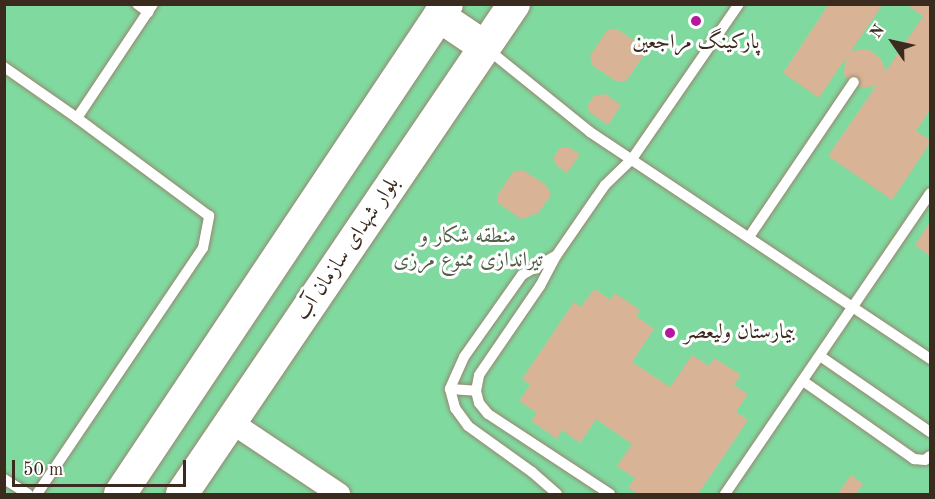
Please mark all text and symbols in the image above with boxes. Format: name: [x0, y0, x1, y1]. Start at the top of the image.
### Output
north arrow: [863, 12, 923, 72]
marker: پارکینگ مراجعین: [689, 14, 703, 28]
text: N: [868, 22, 888, 41]
place label: پارکینگ مراجعین: [632, 30, 760, 56]
street label: بلوار شهدای سازمان آب: [291, 172, 405, 326]
park label: منطقه شکار و تیراندازی ممنوع مرزی: [393, 224, 543, 274]
place label: بیمارستان ولیعصر: [684, 320, 795, 346]
marker: بیمارستان ولیعصر: [661, 324, 679, 342]
scale bar: [15, 448, 189, 486]
text: 50 m: [23, 461, 63, 479]

